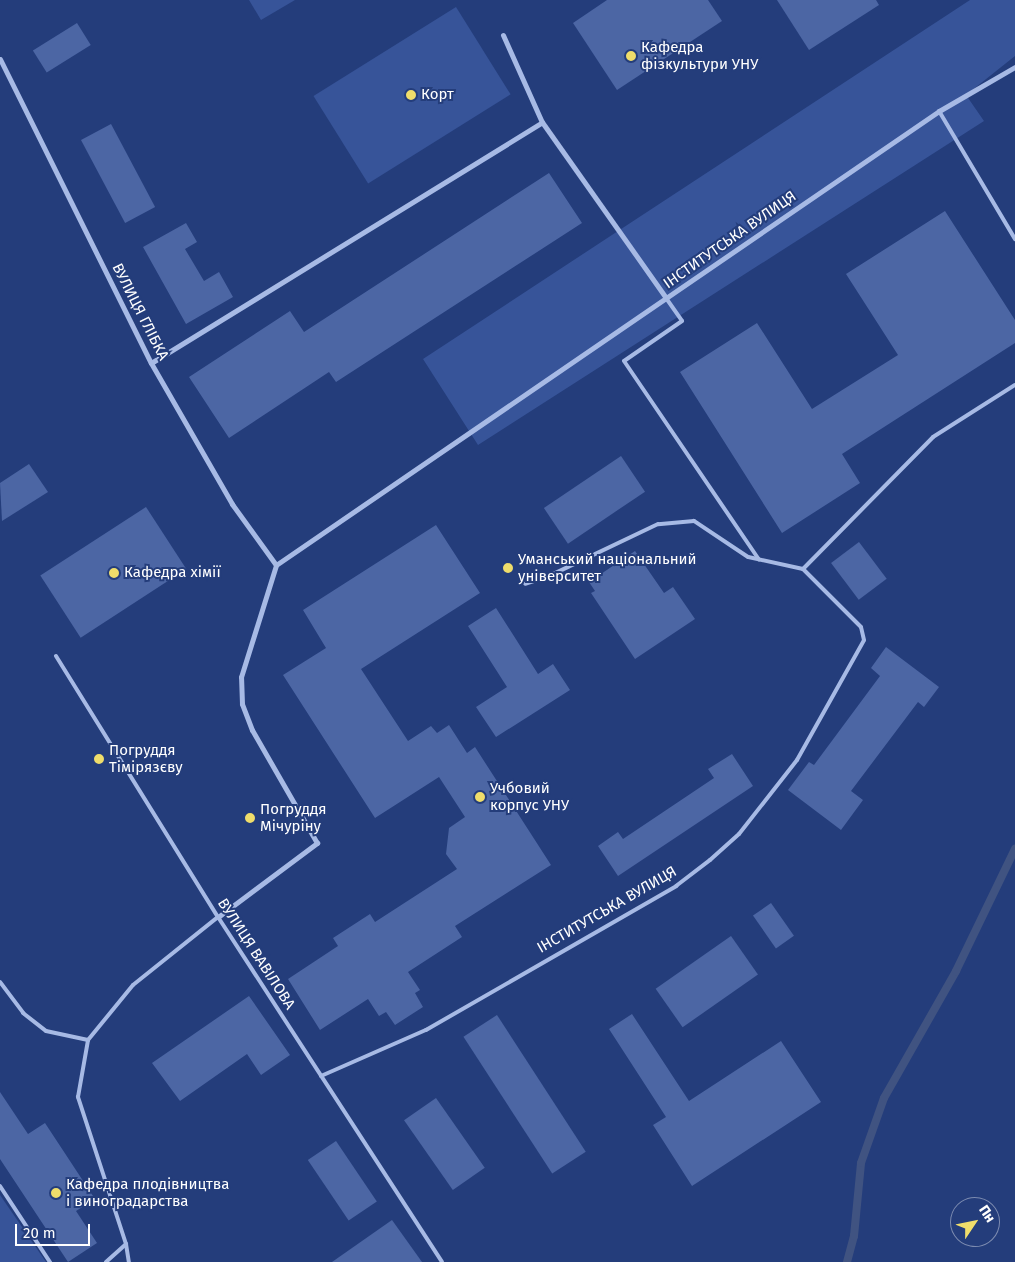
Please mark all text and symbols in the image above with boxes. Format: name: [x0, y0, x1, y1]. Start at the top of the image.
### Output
place label: Кафедра фізкультури УНУ: [641, 38, 758, 73]
marker: Кафедра фізкультури УНУ: [625, 50, 637, 62]
place label: Корт: [421, 86, 454, 104]
marker: Корт: [405, 89, 417, 101]
street label: ІНСТИТУТСЬКА ВУЛИЦЯ: [660, 187, 800, 293]
street label: ВУЛИЦЯ ГЛІБКА: [108, 260, 172, 364]
place label: Уманський національний університет: [518, 550, 697, 585]
marker: Уманський національний університет: [502, 562, 514, 574]
place label: Кафедра хімії: [124, 564, 221, 582]
marker: Кафедра хімії: [108, 567, 120, 579]
place label: Погруддя Тімірязєву: [109, 741, 183, 776]
marker: Погруддя Тімірязєву: [93, 753, 105, 765]
place label: Учбовий корпус УНУ: [490, 779, 569, 814]
marker: Учбовий корпус УНУ: [474, 791, 486, 803]
place label: Погруддя Мічуріну: [260, 800, 327, 835]
marker: Погруддя Мічуріну: [244, 812, 256, 824]
street label: ІНСТИТУТСЬКА ВУЛИЦЯ: [534, 863, 680, 957]
street label: ВУЛИЦЯ ВАВІЛОВА: [213, 895, 299, 1013]
place label: Кафедра плодівництва і виноградарства: [66, 1175, 229, 1210]
marker: Кафедра плодівництва і виноградарства: [50, 1187, 62, 1199]
north arrow: [950, 1197, 1000, 1247]
text: Пн: [975, 1202, 999, 1226]
scale bar: [18, 1214, 92, 1246]
text: 20 m: [23, 1224, 56, 1242]

